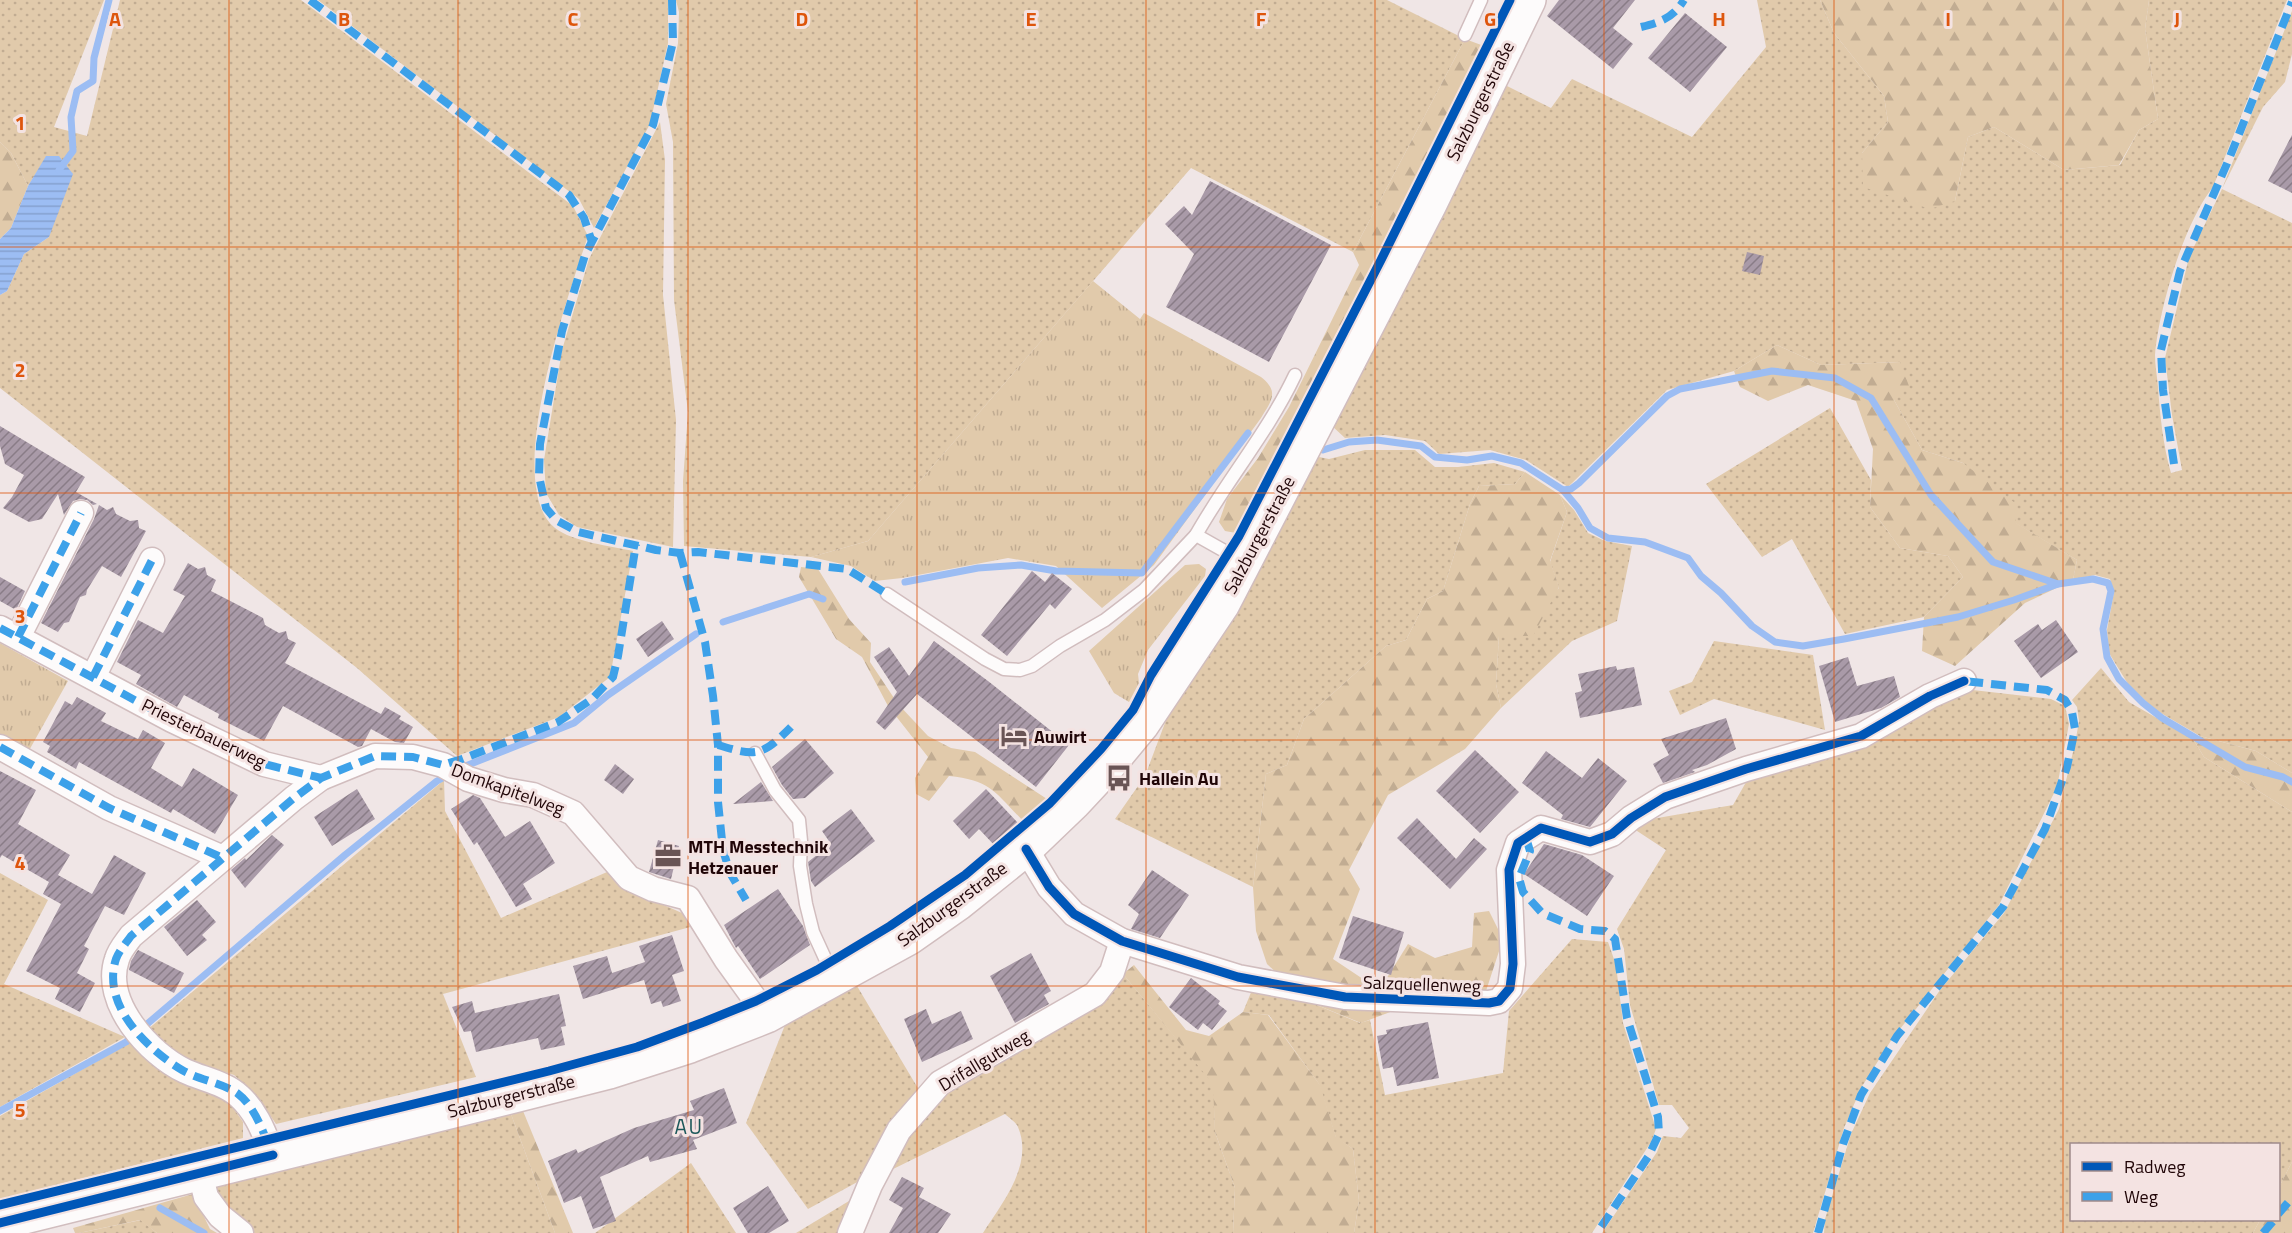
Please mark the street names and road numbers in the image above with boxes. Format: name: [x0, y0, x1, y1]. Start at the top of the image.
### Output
street label: Salzburgerstraße: [1439, 37, 1521, 165]
street label: Salzburgerstraße: [1217, 471, 1301, 599]
street label: Priesterbauerweg: [137, 691, 271, 775]
street label: Domkapitelweg: [448, 756, 568, 822]
street label: Salzburgerstraße: [891, 855, 1013, 953]
street label: Salzquellenweg: [1363, 968, 1481, 1000]
street label: Drifallgutweg: [933, 1022, 1035, 1098]
street label: Salzburgerstraße: [445, 1067, 577, 1125]

